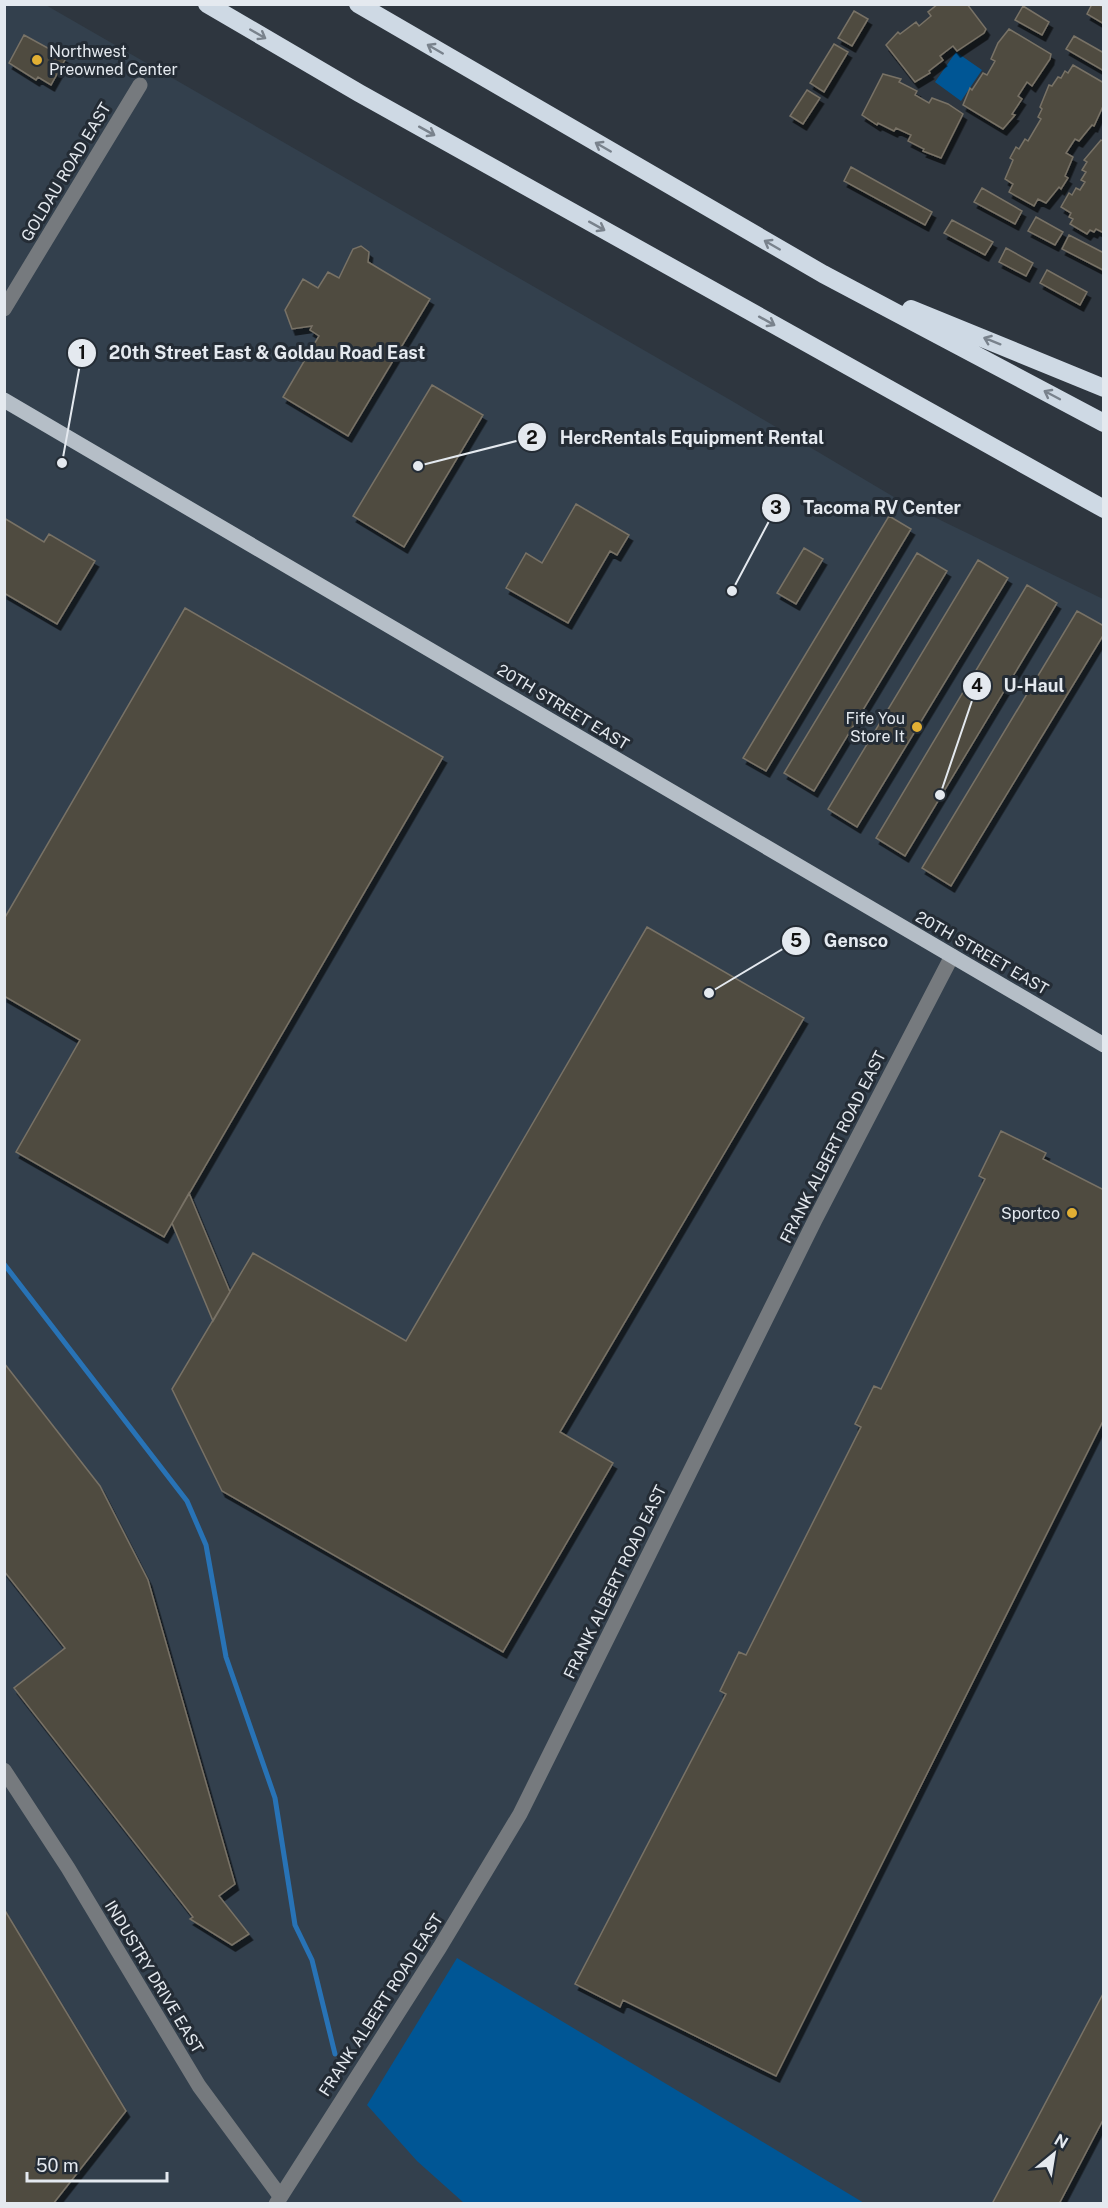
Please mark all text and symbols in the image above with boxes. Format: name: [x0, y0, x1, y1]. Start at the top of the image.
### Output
one-way arrow: [249, 28, 266, 40]
place label: Northwest Preowned Center: [49, 42, 178, 79]
one-way arrow: [427, 43, 444, 55]
marker: Northwest Preowned Center: [30, 53, 44, 67]
street label: GOLDAU ROAD EAST: [17, 99, 115, 245]
one-way arrow: [418, 125, 435, 137]
one-way arrow: [595, 141, 612, 153]
one-way arrow: [588, 220, 605, 232]
one-way arrow: [764, 239, 781, 251]
one-way arrow: [758, 316, 776, 327]
callout: 20th Street East & Goldau Road East: [67, 335, 437, 371]
one-way arrow: [983, 335, 1001, 346]
text: 1: [78, 342, 86, 363]
text: 20th Street East & Goldau Road East: [109, 342, 425, 363]
one-way arrow: [1044, 389, 1061, 401]
callout: HercRentals Equipment Rental: [517, 419, 836, 455]
text: 2: [526, 427, 538, 448]
text: HercRentals Equipment Rental: [560, 427, 824, 448]
callout: Tacoma RV Center: [761, 490, 973, 526]
text: 3: [770, 497, 782, 518]
text: Tacoma RV Center: [803, 497, 962, 518]
street label: 20TH STREET EAST: [494, 660, 633, 754]
callout: U-Haul: [962, 668, 1076, 704]
text: 4: [971, 675, 983, 696]
text: U-Haul: [1004, 675, 1064, 696]
place label: Fife You Store It: [845, 709, 905, 746]
marker: Fife You Store It: [910, 720, 924, 734]
street label: 20TH STREET EAST: [912, 907, 1052, 999]
callout: Gensco: [781, 923, 900, 959]
text: 5: [790, 930, 802, 951]
text: Gensco: [824, 930, 888, 951]
street label: FRANK ALBERT ROAD EAST: [776, 1047, 890, 1246]
place label: Sportco: [1001, 1204, 1060, 1223]
marker: Sportco: [1065, 1206, 1079, 1220]
street label: FRANK ALBERT ROAD EAST: [560, 1482, 670, 1682]
street label: INDUSTRY DRIVE EAST: [101, 1897, 207, 2057]
street label: FRANK ALBERT ROAD EAST: [315, 1910, 447, 2100]
north arrow: [1024, 2124, 1084, 2184]
text: N: [1051, 2130, 1071, 2153]
scale bar: [27, 2145, 166, 2183]
text: 50 m: [36, 2155, 79, 2176]

